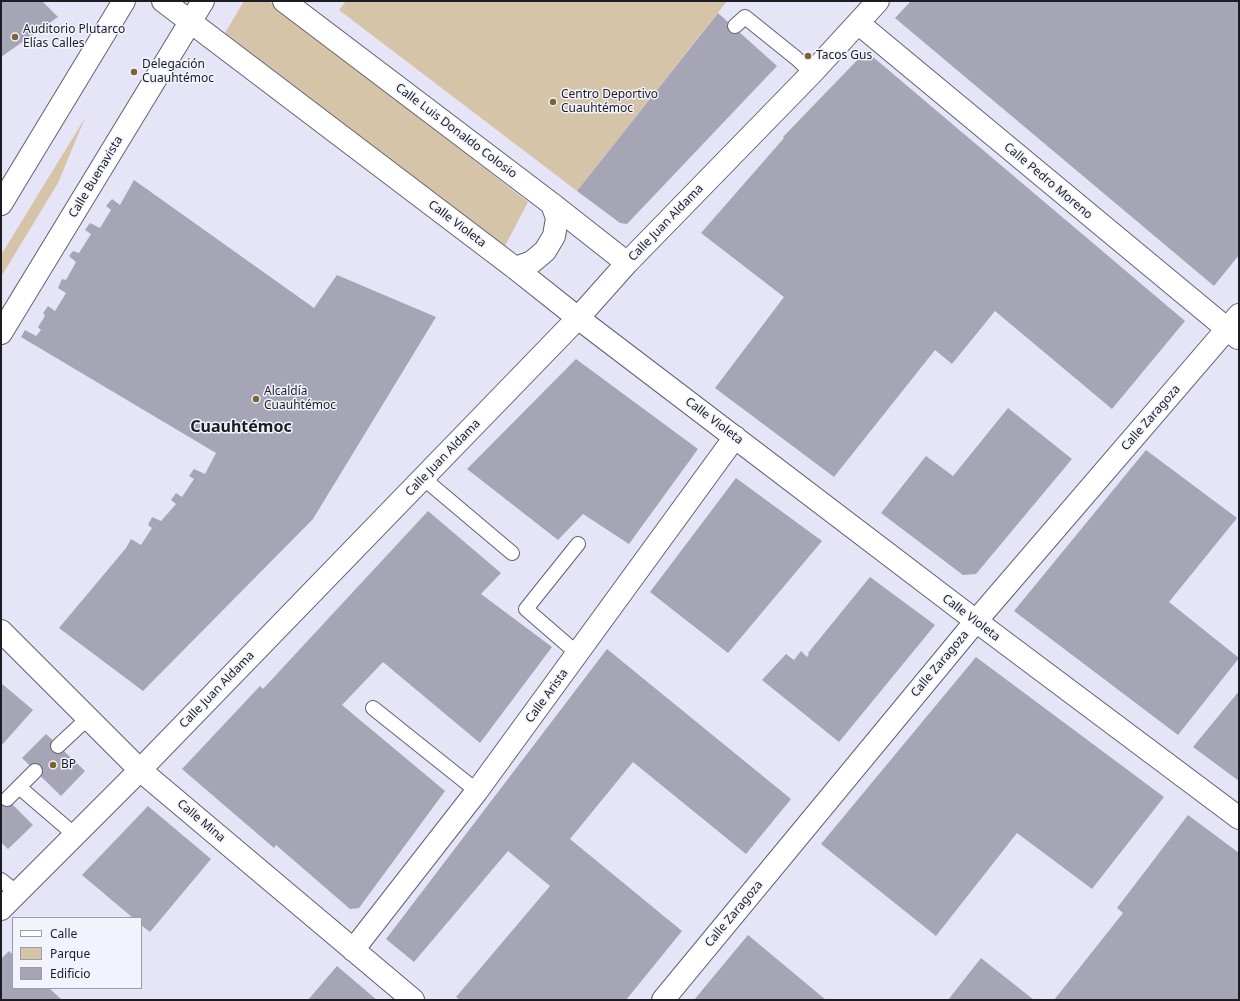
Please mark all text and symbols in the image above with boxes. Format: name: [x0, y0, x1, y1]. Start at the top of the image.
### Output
place label: Auditorio Plutarco Elías Calles: [23, 23, 125, 51]
marker: Auditorio Plutarco Elías Calles: [10, 32, 20, 42]
place label: Tacos Gus: [816, 49, 872, 63]
marker: Tacos Gus: [803, 51, 813, 61]
place label: Delegación Cuauhtémoc: [142, 58, 214, 86]
marker: Delegación Cuauhtémoc: [129, 67, 139, 77]
street label: Calle Luis Donaldo Colosio: [392, 81, 520, 181]
place label: Centro Deportivo Cuauhtémoc: [561, 88, 658, 116]
marker: Centro Deportivo Cuauhtémoc: [548, 97, 558, 107]
street label: Calle Buenavista: [66, 134, 126, 220]
street label: Calle Pedro Moreno: [1001, 140, 1095, 222]
street label: Calle Juan Aldama: [626, 182, 706, 264]
street label: Calle Violeta: [425, 198, 489, 250]
street label: Calle Zaragoza: [1119, 382, 1183, 454]
place label: Alcaldía Cuauhtémoc: [264, 385, 336, 413]
marker: Alcaldía Cuauhtémoc: [251, 394, 261, 404]
street label: Calle Violeta: [682, 395, 746, 447]
district label: Cuauhtémoc: [190, 417, 292, 437]
street label: Calle Juan Aldama: [403, 417, 483, 499]
street label: Calle Violeta: [939, 592, 1003, 644]
street label: Calle Zaragoza: [908, 628, 972, 700]
street label: Calle Juan Aldama: [177, 649, 257, 731]
street label: Calle Arista: [523, 666, 571, 726]
place label: BP: [61, 758, 76, 772]
marker: BP: [48, 760, 58, 770]
street label: Calle Mina: [174, 797, 228, 845]
street label: Calle Zaragoza: [702, 878, 766, 950]
legend: [12, 917, 142, 989]
text: Calle: [50, 925, 77, 942]
text: Parque: [50, 945, 90, 962]
text: Edificio: [50, 965, 91, 982]

